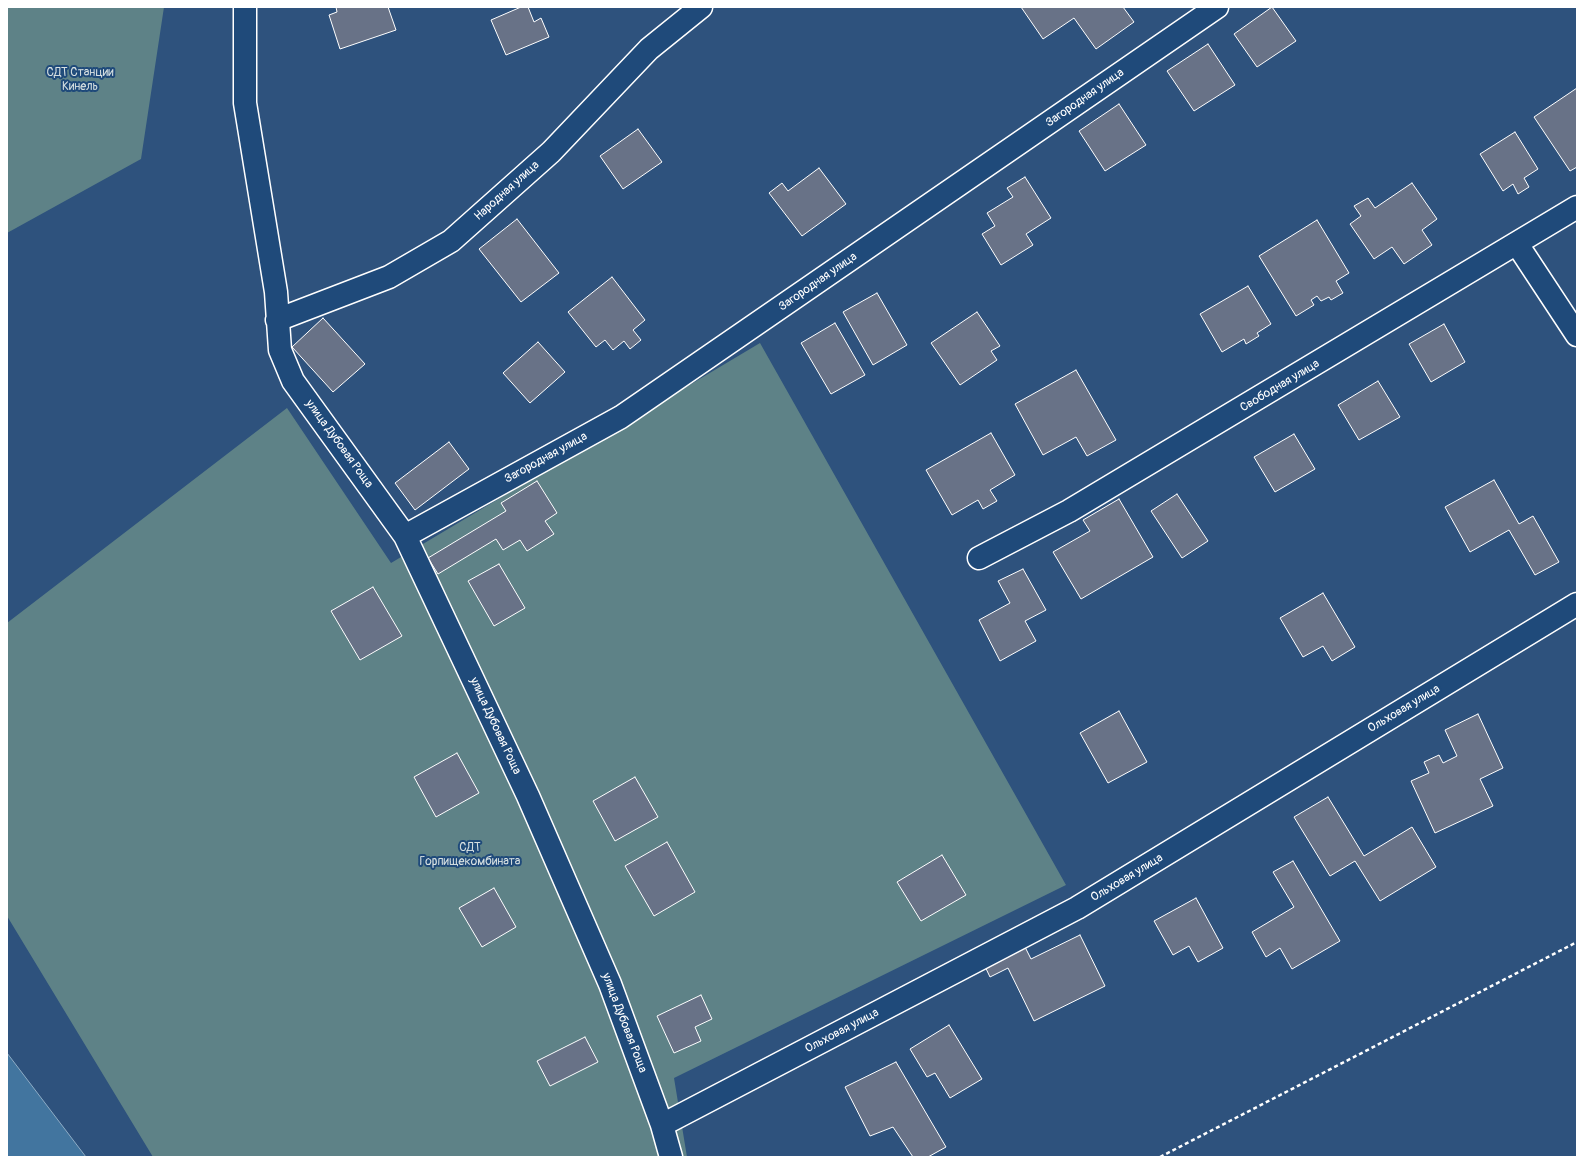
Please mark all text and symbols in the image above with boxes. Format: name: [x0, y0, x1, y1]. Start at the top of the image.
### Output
park label: СДТ Станции Кинель: [46, 66, 114, 94]
street label: Загородная улица: [1043, 66, 1127, 130]
street label: Народная улица: [472, 158, 542, 224]
street label: Загородная улица: [776, 250, 860, 314]
street label: Свободная улица: [1238, 357, 1322, 415]
street label: улица Дубовая Роща: [302, 397, 376, 491]
street label: Загородная улица: [502, 429, 590, 487]
street label: улица Дубовая Роща: [466, 675, 524, 777]
street label: Ольховая улица: [1365, 682, 1443, 736]
park label: СДТ Горпищекомбината: [420, 841, 520, 869]
street label: Ольховая улица: [1088, 851, 1166, 905]
street label: улица Дубовая Роща: [598, 971, 650, 1075]
street label: Ольховая улица: [803, 1006, 881, 1056]

